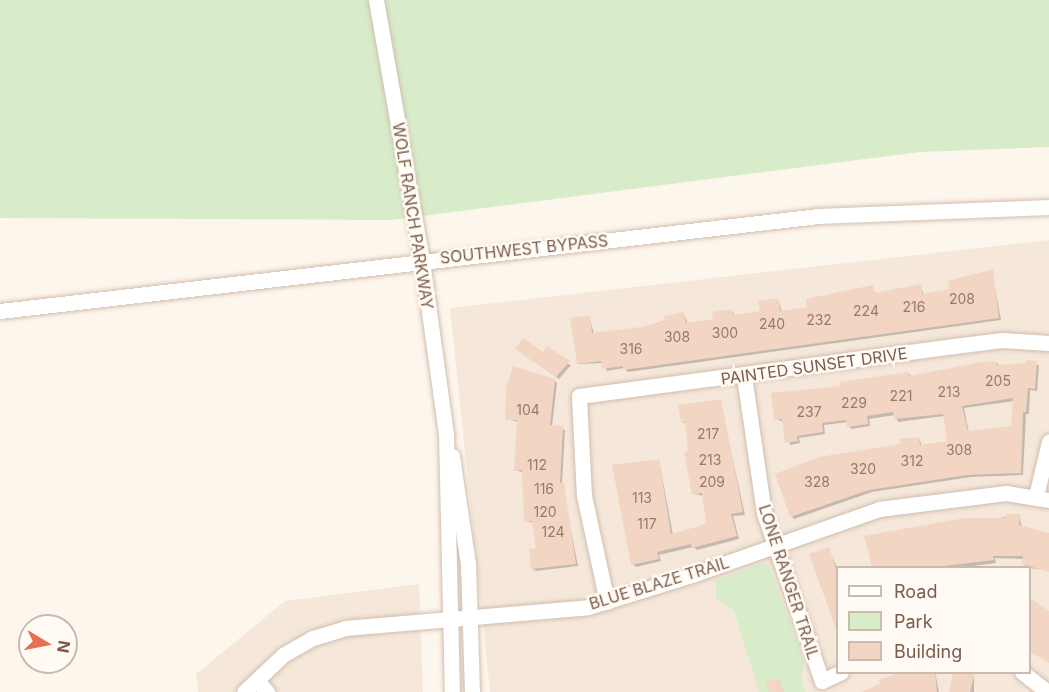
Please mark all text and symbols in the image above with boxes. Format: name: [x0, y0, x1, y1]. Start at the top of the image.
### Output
street label: WOLF RANCH PARKWAY: [389, 121, 437, 311]
street label: SOUTHWEST BYPASS: [439, 231, 609, 267]
house number: 208: [949, 291, 975, 307]
house number: 216: [903, 299, 925, 315]
house number: 224: [853, 303, 879, 319]
house number: 232: [806, 312, 832, 328]
house number: 240: [759, 316, 785, 332]
house number: 300: [712, 325, 738, 341]
house number: 308: [664, 329, 690, 345]
house number: 316: [619, 341, 643, 357]
street label: PAINTED SUNSET DRIVE: [720, 343, 908, 389]
house number: 205: [985, 373, 1011, 389]
house number: 213: [938, 384, 960, 400]
house number: 221: [890, 388, 912, 404]
house number: 229: [841, 395, 867, 411]
house number: 104: [516, 402, 540, 418]
house number: 237: [796, 404, 822, 420]
house number: 217: [697, 426, 719, 442]
house number: 308: [946, 442, 972, 458]
house number: 213: [699, 452, 721, 468]
house number: 312: [901, 453, 923, 469]
house number: 112: [527, 457, 547, 473]
house number: 320: [850, 461, 876, 477]
house number: 209: [699, 474, 725, 490]
house number: 328: [804, 474, 830, 490]
house number: 116: [534, 481, 554, 497]
house number: 113: [632, 490, 652, 506]
street label: LONE RANGER TRAIL: [755, 502, 823, 662]
house number: 120: [533, 504, 557, 520]
house number: 117: [637, 516, 657, 532]
house number: 124: [541, 524, 565, 540]
street label: BLUE BLAZE TRAIL: [587, 553, 731, 613]
legend: [836, 566, 1031, 674]
text: Road: [894, 581, 937, 602]
text: Park: [894, 611, 933, 632]
north arrow: [18, 614, 78, 674]
text: N: [53, 639, 75, 655]
text: Building: [894, 641, 962, 662]

